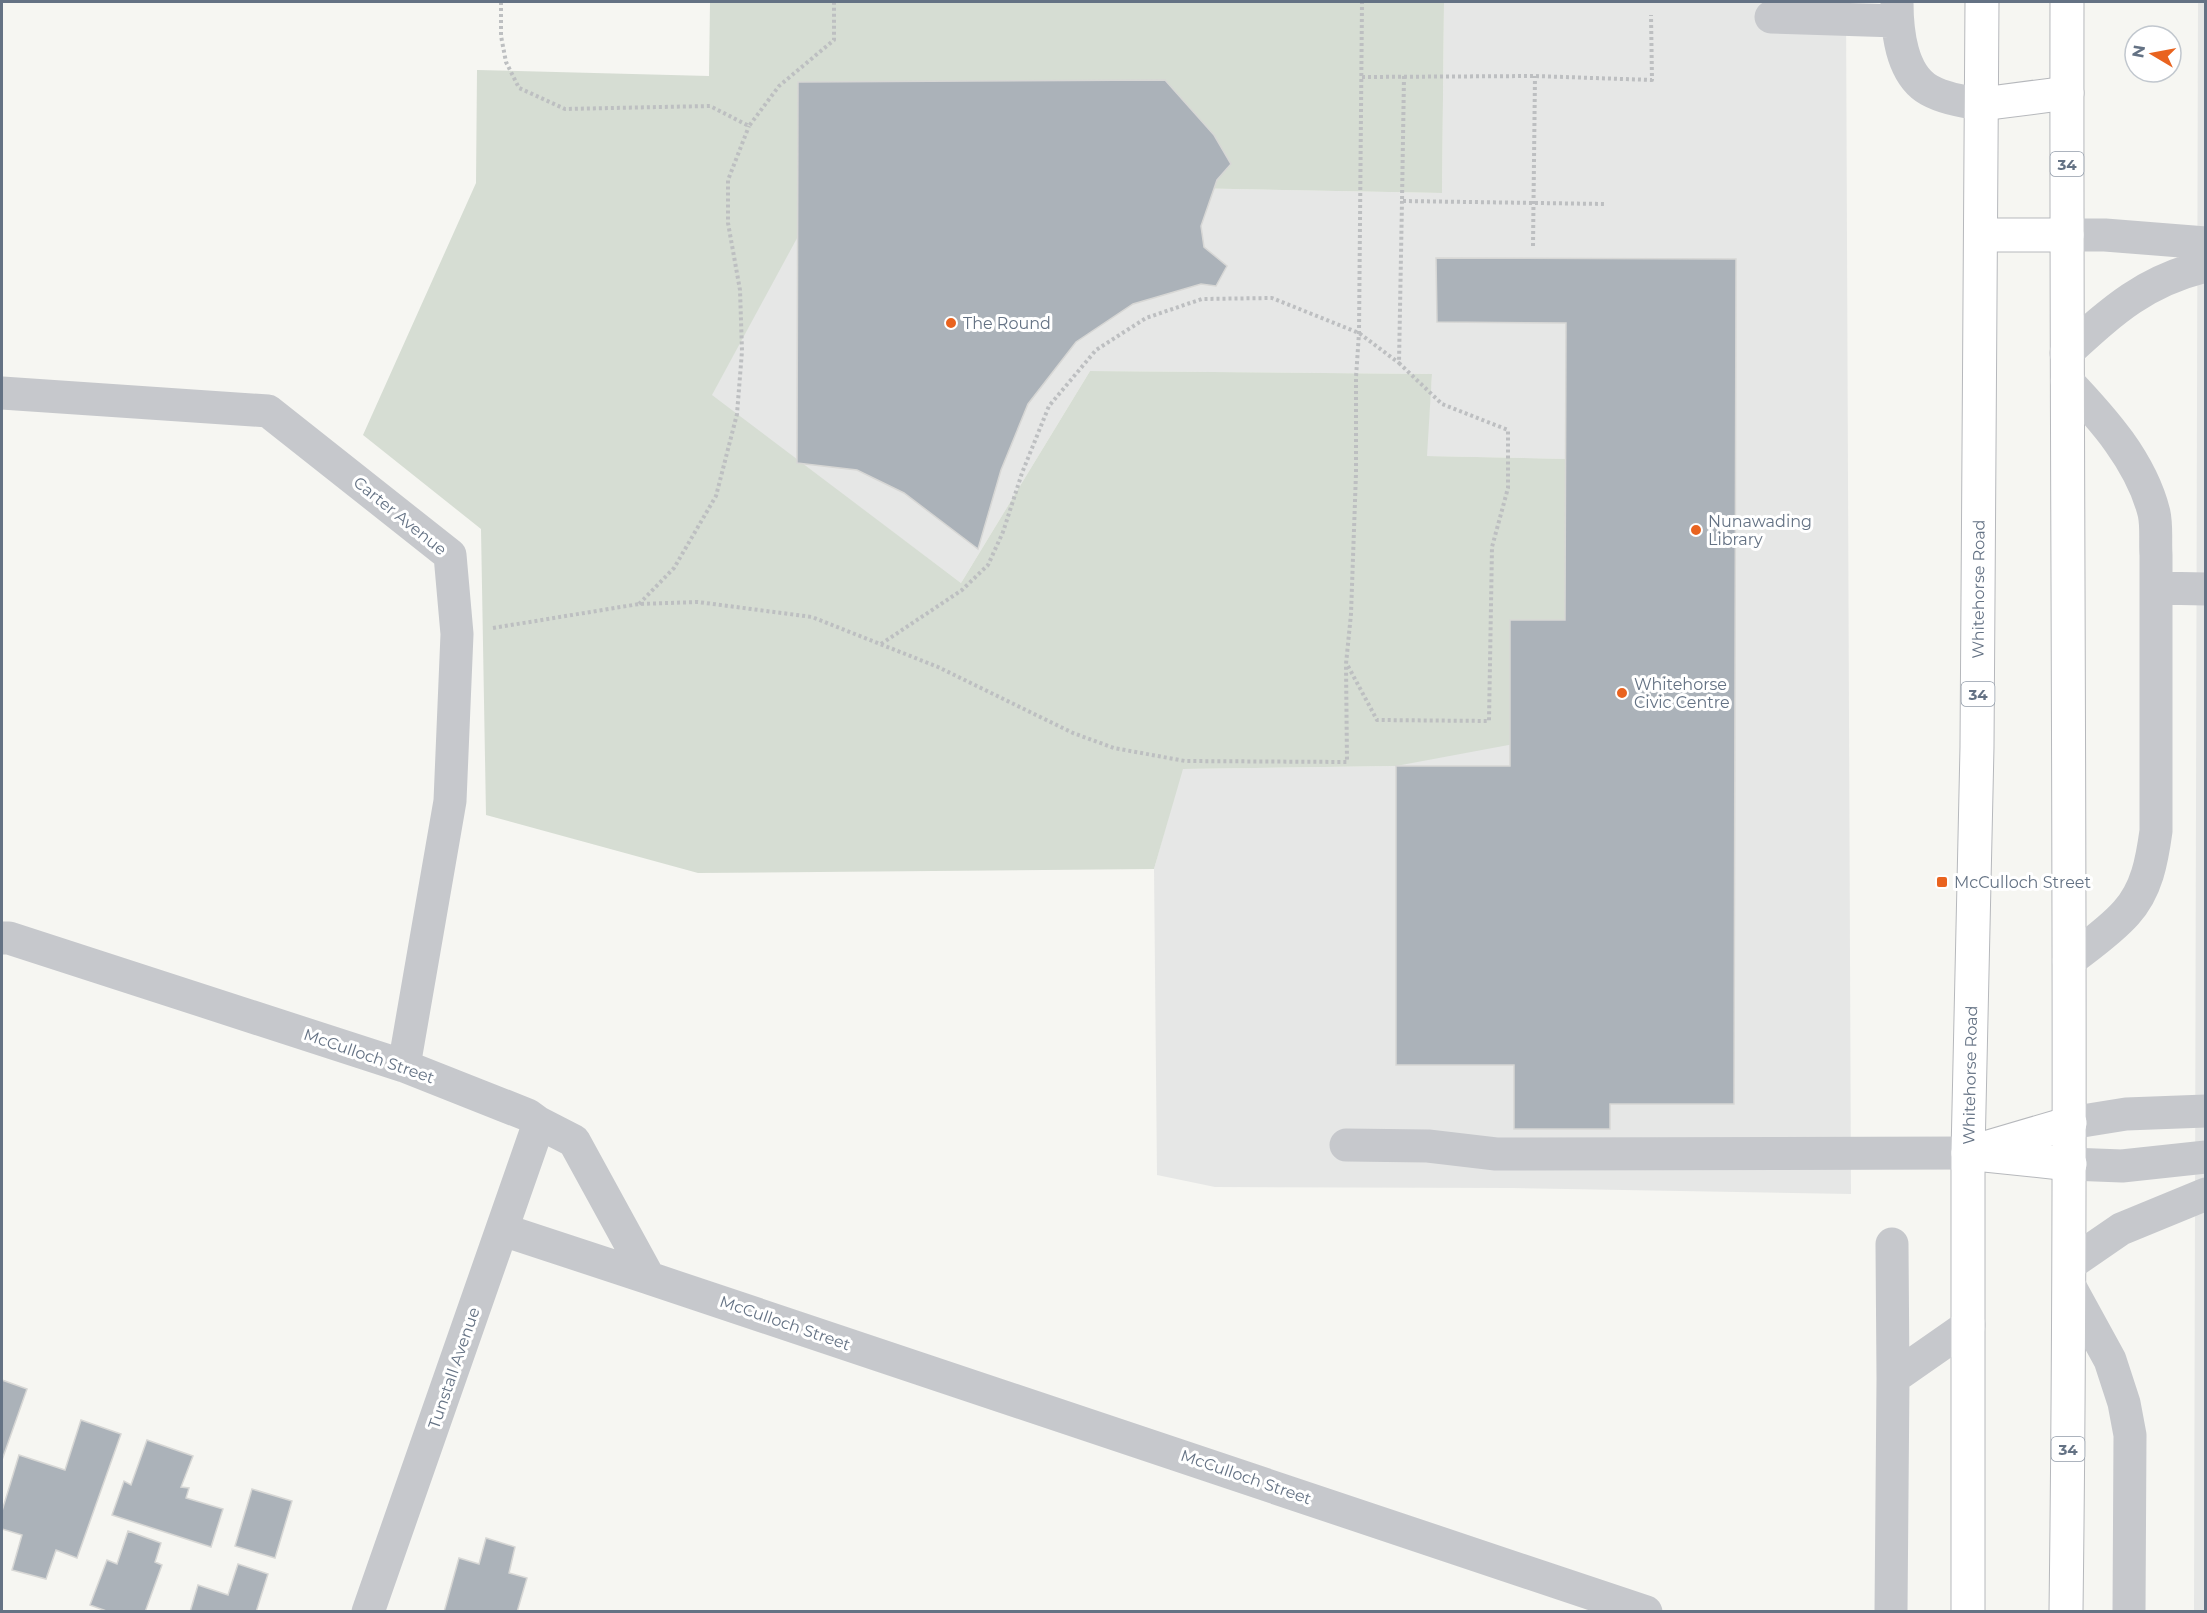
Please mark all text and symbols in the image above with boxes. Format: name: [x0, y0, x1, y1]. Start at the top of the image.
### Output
north arrow: [2123, 24, 2183, 84]
text: N: [2128, 43, 2149, 60]
road number: 34: [2050, 152, 2084, 176]
place label: The Round: [963, 314, 1051, 333]
marker: The Round: [944, 316, 958, 330]
street label: Carter Avenue: [350, 473, 450, 559]
place label: Nunawading Library: [1708, 512, 1812, 549]
street label: Whitehorse Road: [1968, 519, 1988, 659]
marker: Nunawading Library: [1689, 523, 1703, 537]
place label: Whitehorse Civic Centre: [1634, 675, 1730, 712]
road number: 34: [1962, 682, 1994, 706]
marker: Whitehorse Civic Centre: [1615, 686, 1629, 700]
place label: McCulloch Street: [1954, 873, 2092, 892]
marker: McCulloch Street: [1935, 875, 1949, 889]
street label: Whitehorse Road: [1959, 1005, 1981, 1145]
street label: McCulloch Street: [301, 1025, 437, 1087]
street label: McCulloch Street: [717, 1292, 853, 1354]
street label: Tunstall Avenue: [424, 1305, 484, 1431]
road number: 34: [2052, 1437, 2084, 1461]
street label: McCulloch Street: [1178, 1446, 1314, 1508]

